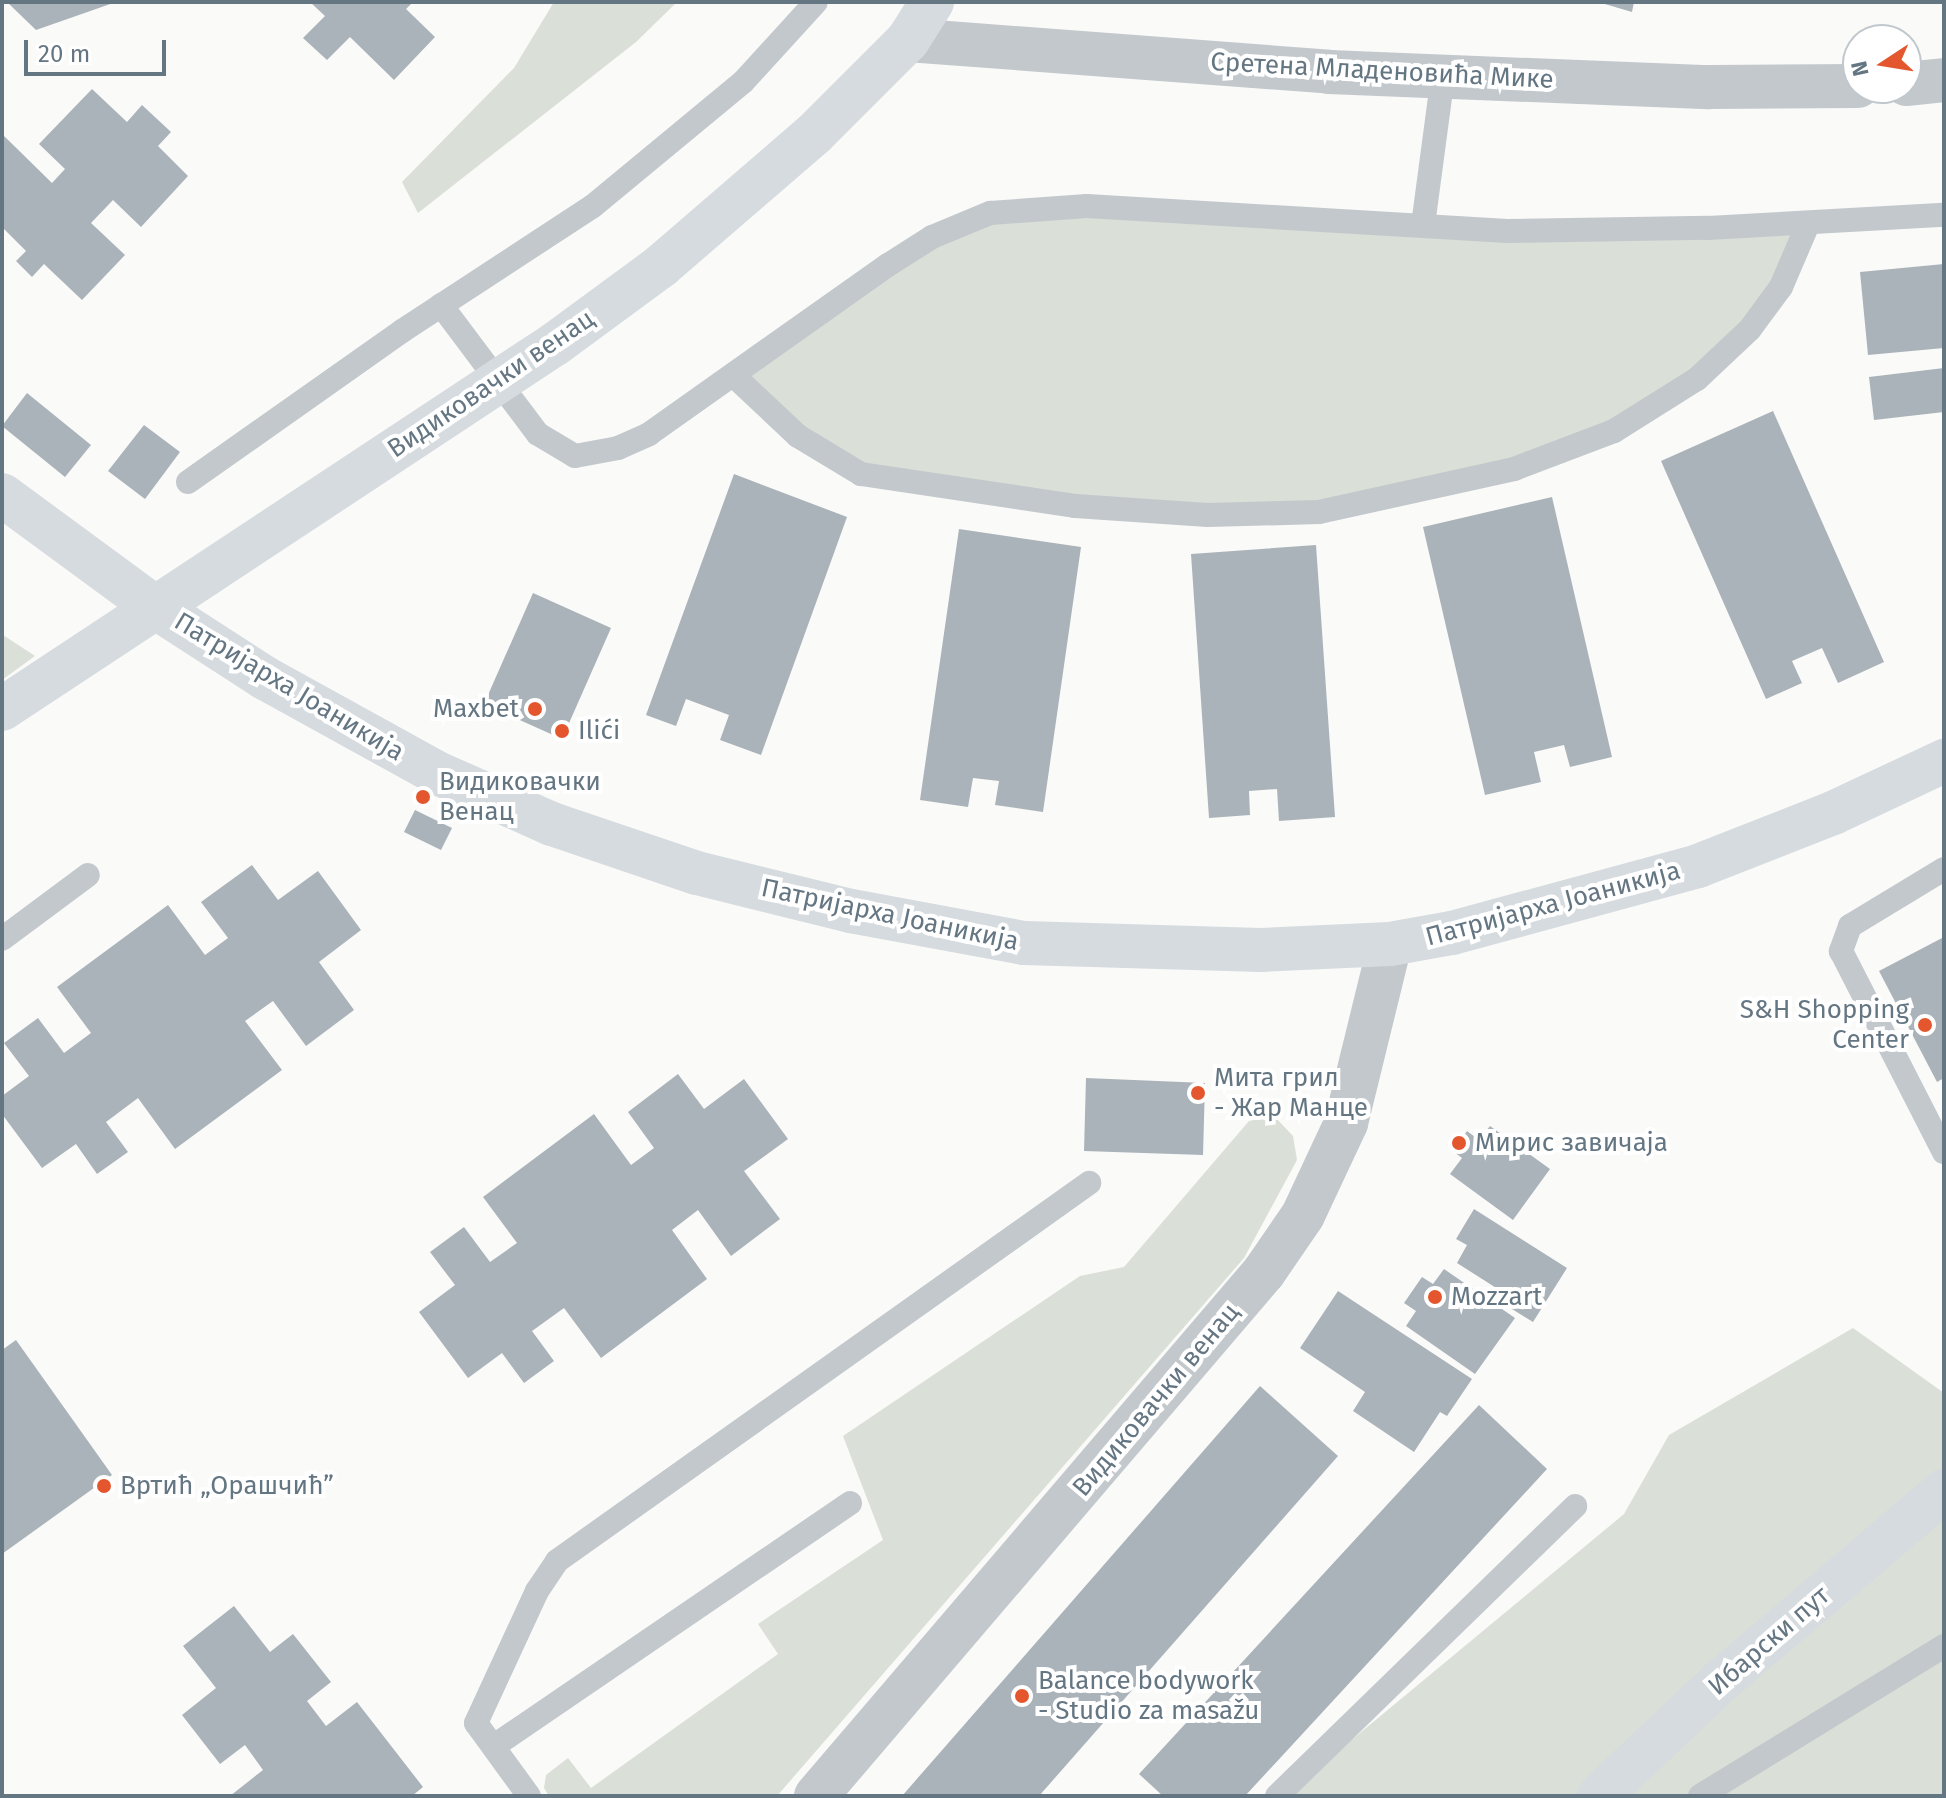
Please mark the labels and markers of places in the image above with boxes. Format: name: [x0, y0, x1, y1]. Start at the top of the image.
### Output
place label: Maxbet: [433, 693, 519, 725]
marker: Maxbet: [526, 700, 544, 718]
place label: Ilići: [578, 715, 620, 747]
marker: Ilići: [553, 722, 571, 740]
place label: Видиковачки Венац: [439, 766, 601, 828]
marker: Видиковачки Венац: [414, 788, 432, 806]
place label: S&H Shopping Center: [1740, 994, 1909, 1056]
marker: S&H Shopping Center: [1916, 1016, 1934, 1034]
place label: Мита грил - Жар Манце: [1214, 1062, 1368, 1124]
marker: Мита грил - Жар Манце: [1189, 1084, 1207, 1102]
place label: Мирис завичаја: [1475, 1127, 1668, 1159]
marker: Мирис завичаја: [1450, 1134, 1468, 1152]
place label: Mozzart: [1451, 1281, 1542, 1313]
marker: Mozzart: [1426, 1288, 1444, 1306]
place label: Вртић „Орашчић”: [120, 1470, 334, 1502]
marker: Вртић „Орашчић”: [95, 1477, 113, 1495]
place label: Balance bodywork - Studio za masažu: [1038, 1665, 1259, 1726]
marker: Balance bodywork - Studio za masažu: [1013, 1687, 1031, 1705]

